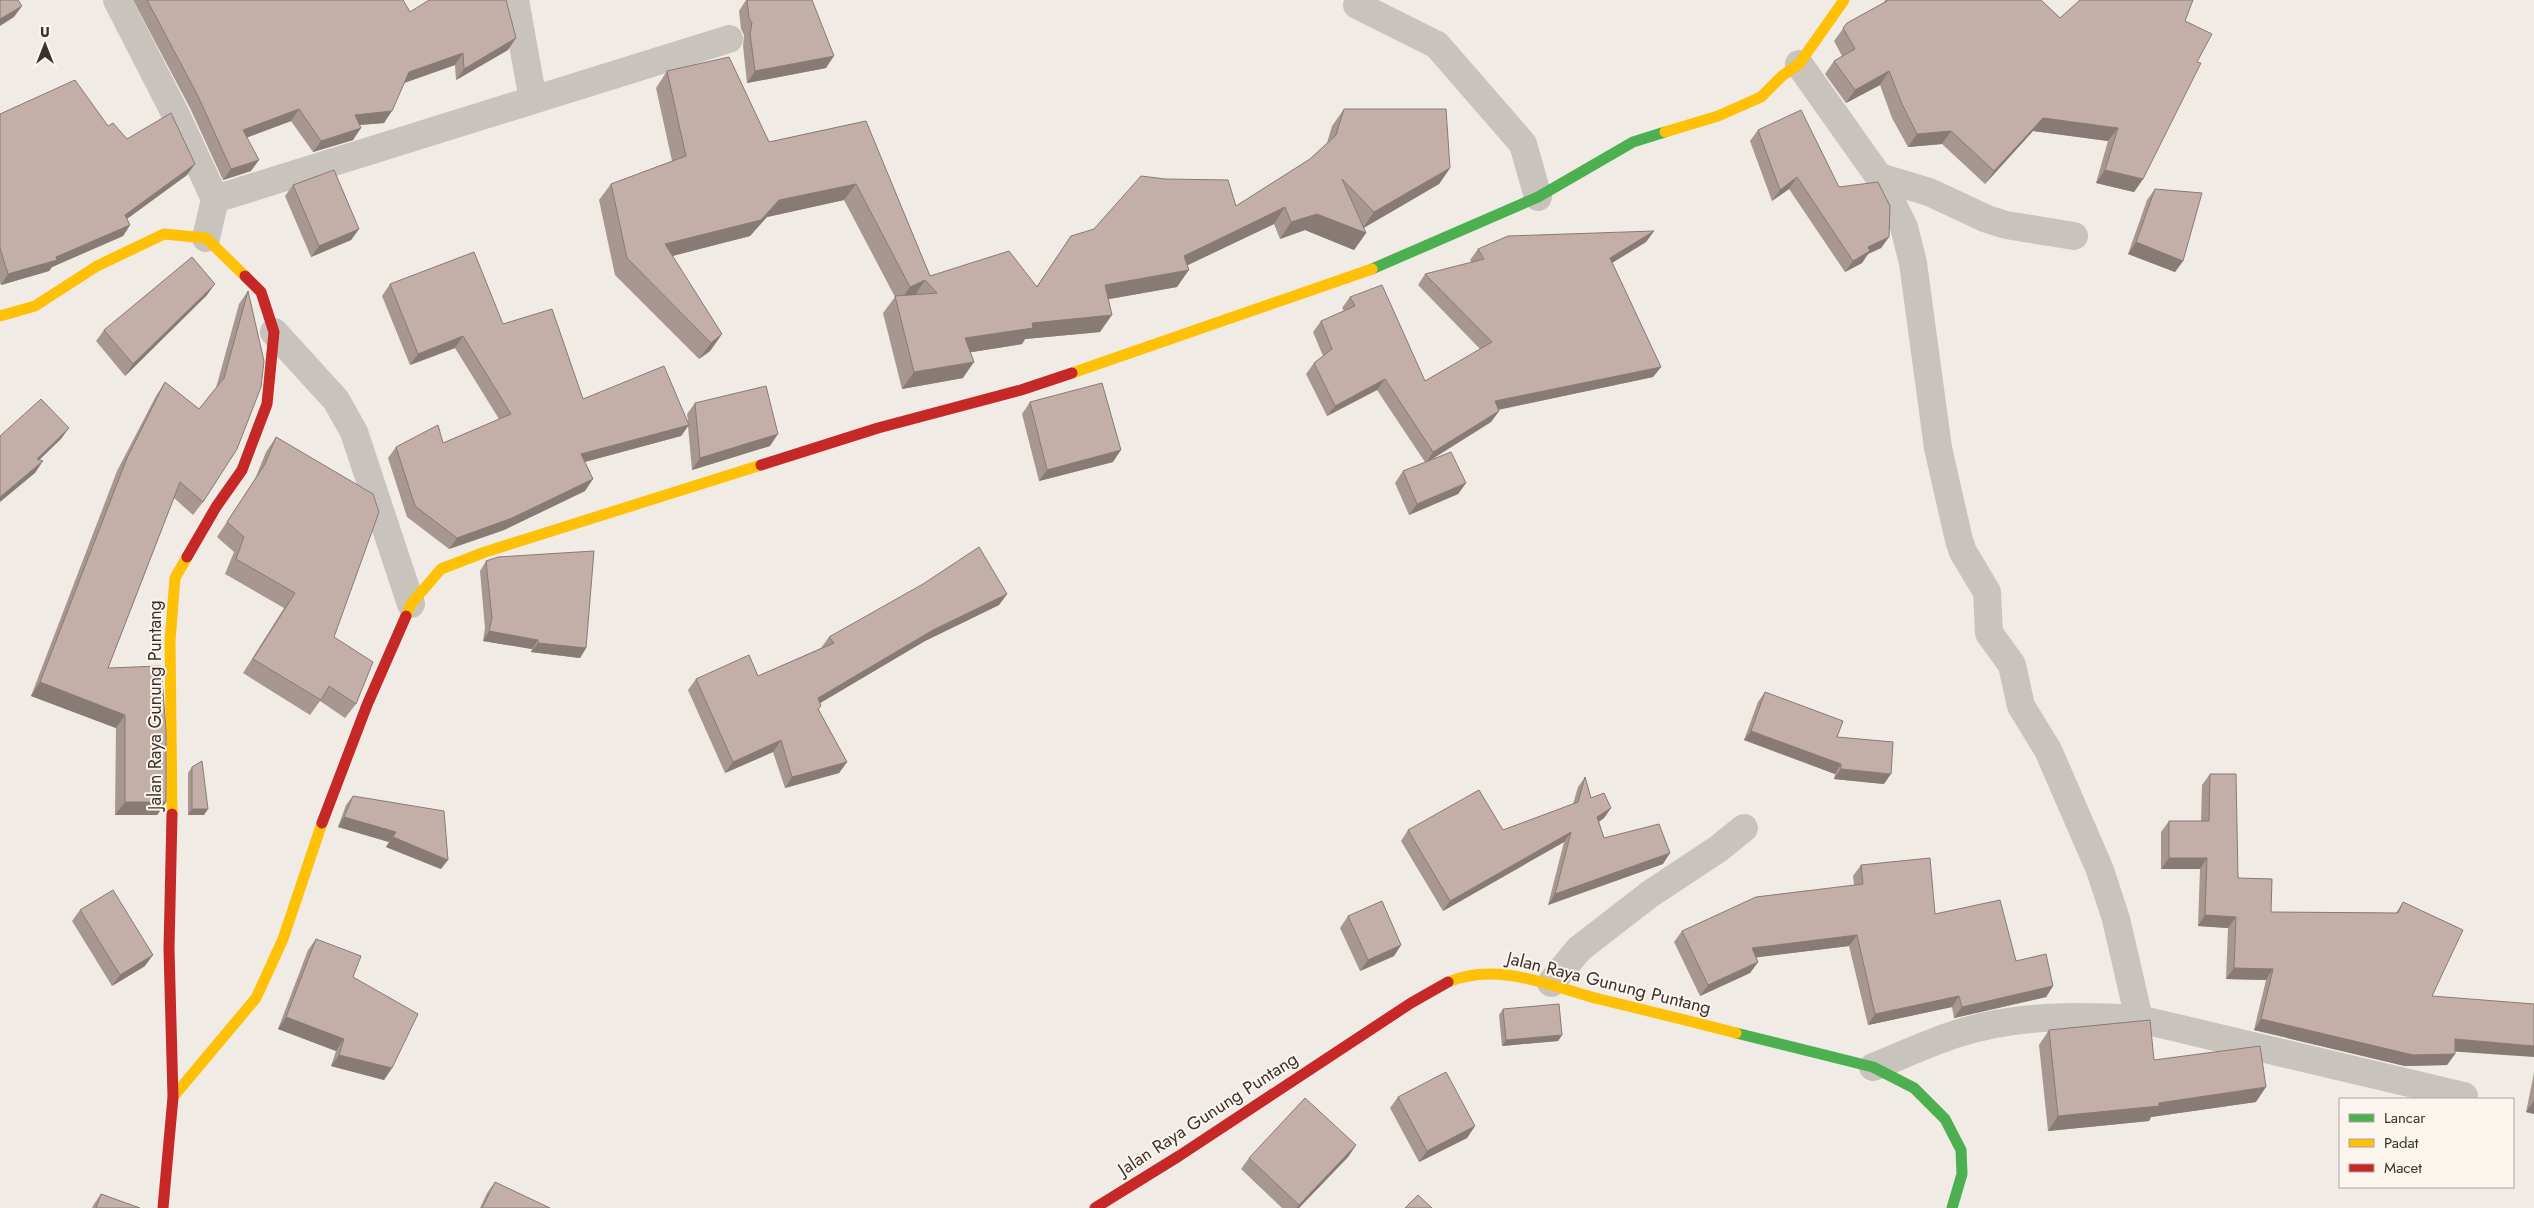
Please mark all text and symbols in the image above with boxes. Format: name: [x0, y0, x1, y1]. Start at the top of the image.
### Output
north arrow: [20, 20, 70, 70]
text: U: [40, 22, 50, 42]
street label: Jalan Raya Gunung Puntang: [142, 600, 168, 812]
street label: Jalan Raya Gunung Puntang: [1502, 945, 1714, 1021]
street label: Jalan Raya Gunung Puntang: [1111, 1046, 1303, 1183]
legend: [2339, 1098, 2514, 1188]
text: Lancar: [2384, 1107, 2426, 1129]
text: Padat: [2384, 1132, 2419, 1154]
text: Macet: [2384, 1157, 2422, 1179]

